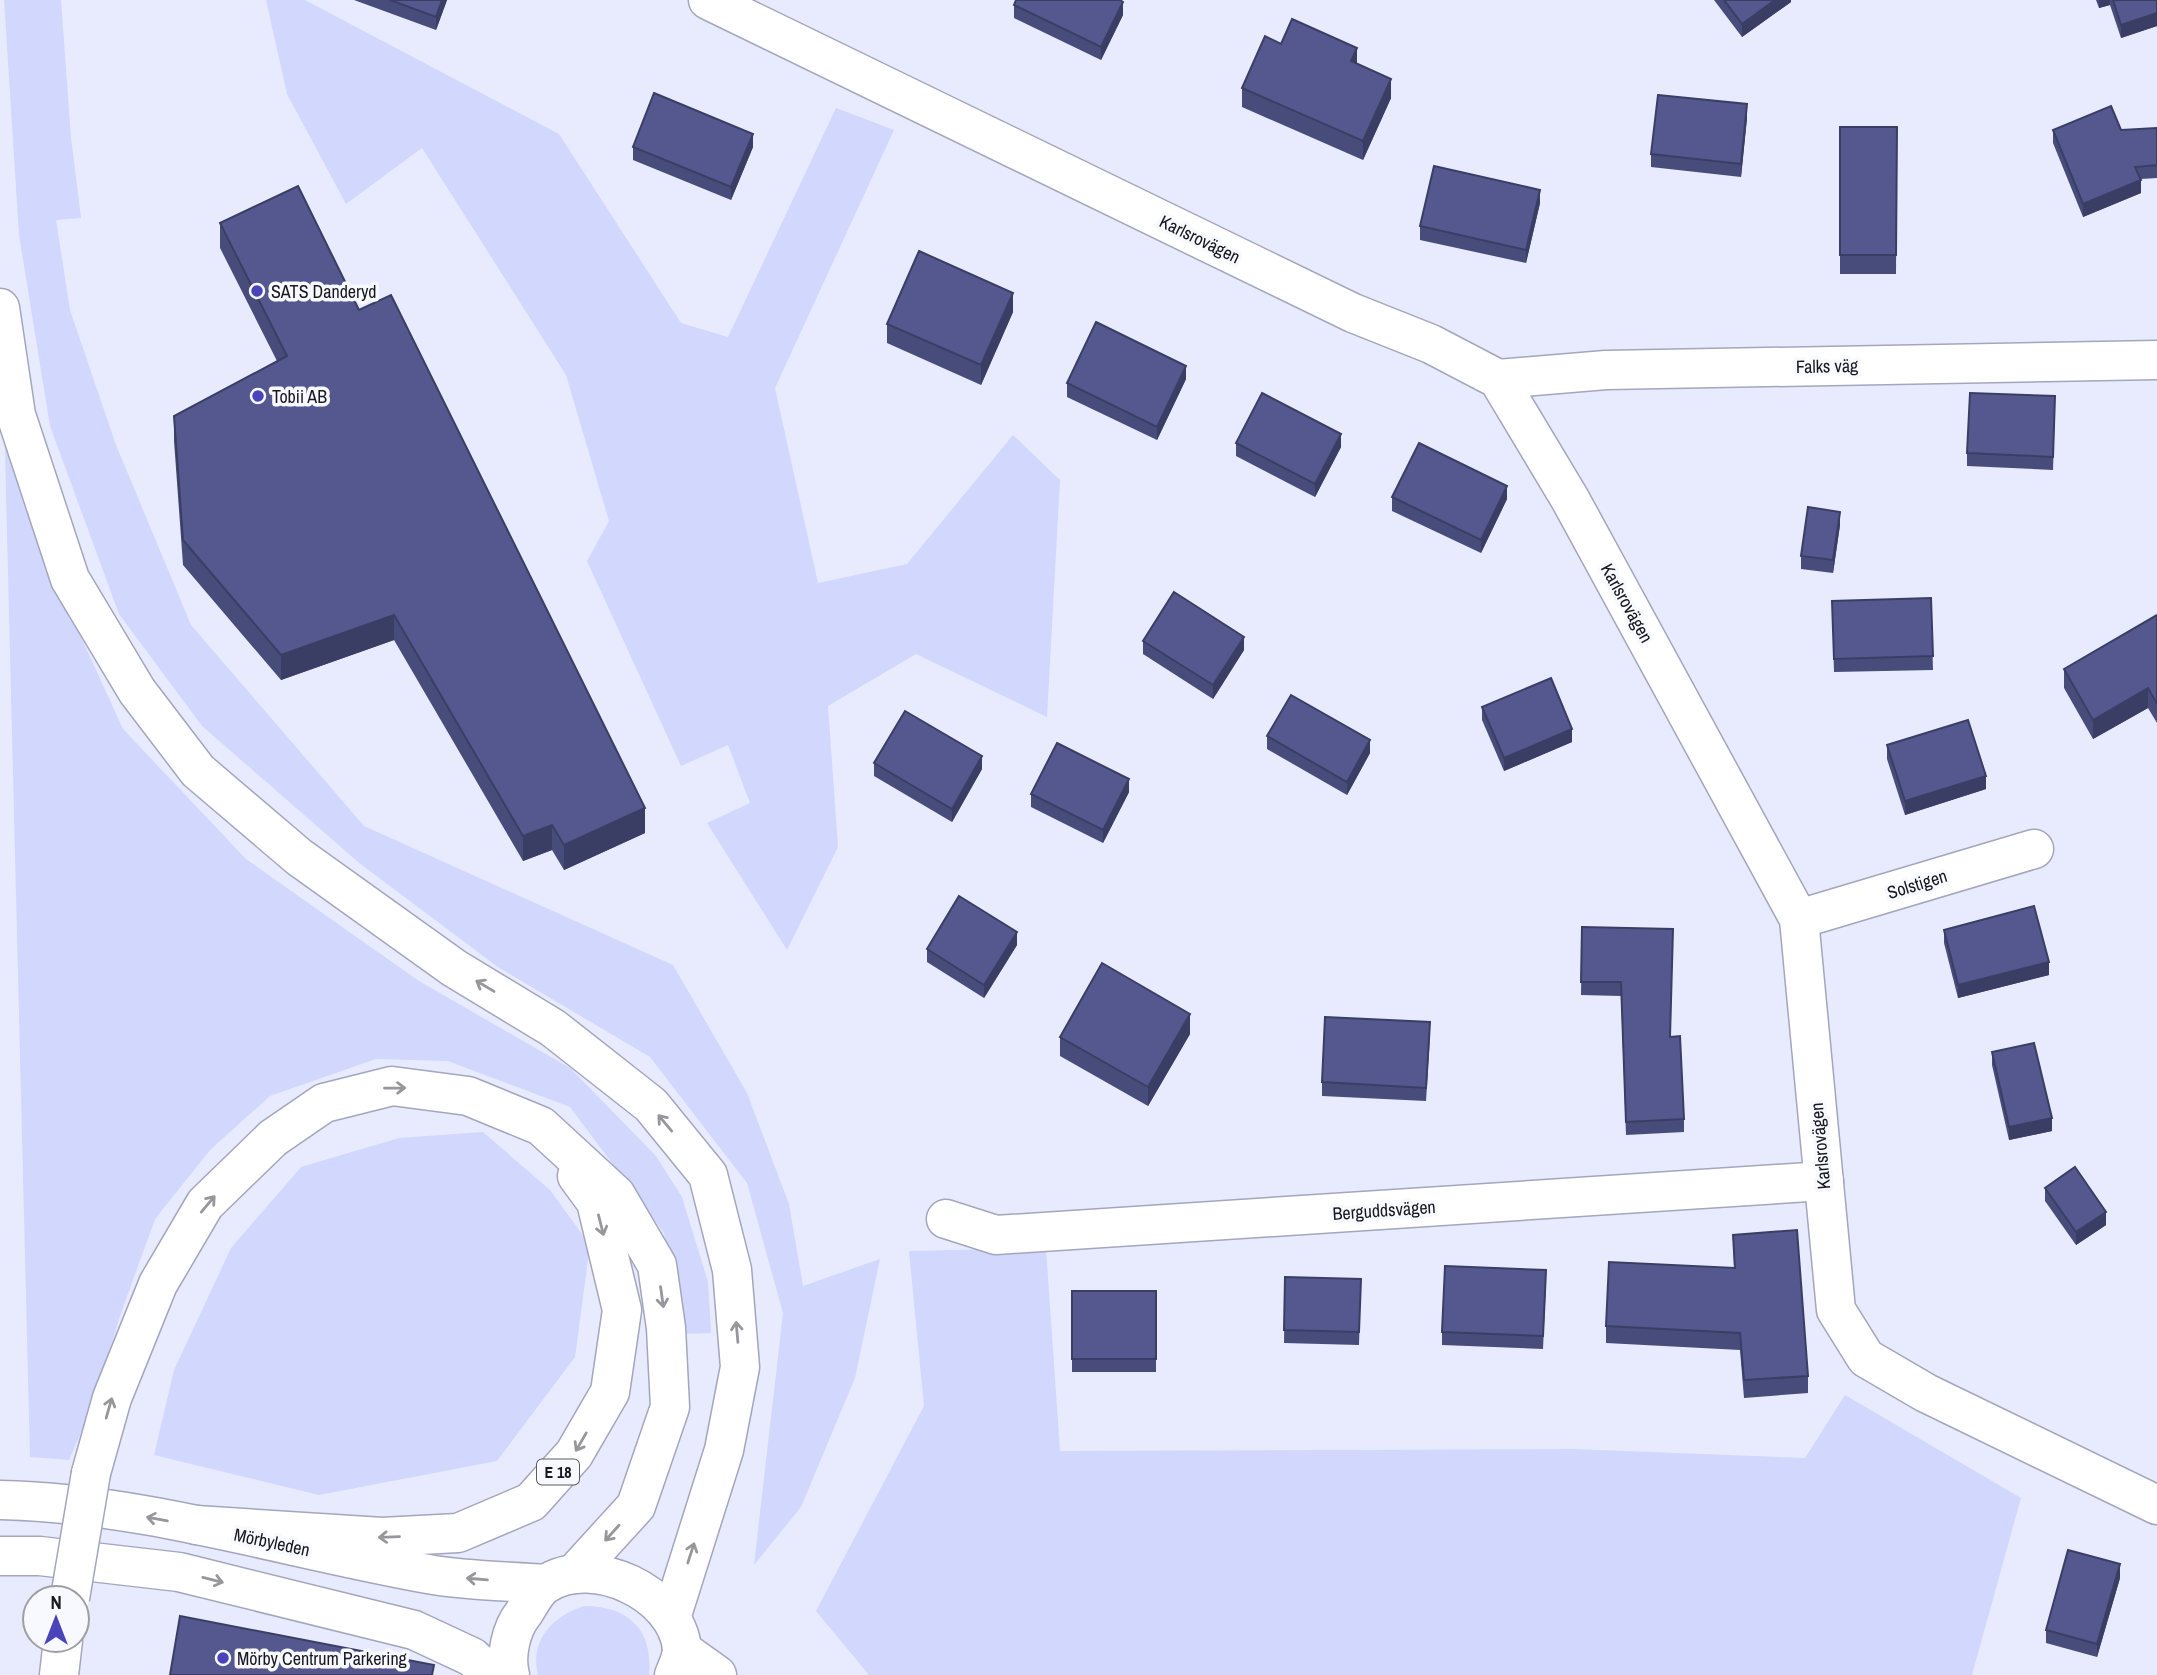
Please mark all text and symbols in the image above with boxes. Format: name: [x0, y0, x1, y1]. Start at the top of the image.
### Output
street label: Karlsrovägen: [1155, 209, 1245, 269]
place label: SATS Danderyd: [271, 279, 377, 304]
marker: SATS Danderyd: [249, 283, 265, 299]
street label: Falks väg: [1796, 353, 1859, 379]
place label: Tobii AB: [272, 384, 327, 409]
marker: Tobii AB: [250, 388, 266, 404]
street label: Karlsrovägen: [1595, 559, 1659, 647]
street label: Solstigen: [1884, 863, 1950, 905]
one-way arrow: [476, 979, 495, 994]
one-way arrow: [383, 1082, 406, 1095]
street label: Karlsrovägen: [1804, 1102, 1836, 1190]
one-way arrow: [658, 1114, 674, 1132]
street label: Berguddsvägen: [1332, 1194, 1436, 1226]
one-way arrow: [200, 1195, 215, 1213]
one-way arrow: [595, 1213, 608, 1236]
one-way arrow: [656, 1285, 669, 1308]
one-way arrow: [730, 1321, 743, 1344]
one-way arrow: [104, 1397, 117, 1419]
one-way arrow: [574, 1431, 588, 1451]
road number: E 18: [537, 1460, 579, 1484]
one-way arrow: [146, 1512, 169, 1525]
street label: Mörbyleden: [232, 1522, 312, 1562]
one-way arrow: [603, 1524, 620, 1541]
one-way arrow: [378, 1530, 401, 1543]
one-way arrow: [686, 1542, 699, 1564]
one-way arrow: [466, 1572, 489, 1585]
one-way arrow: [201, 1574, 224, 1587]
north arrow: [21, 1584, 91, 1654]
text: N: [50, 1589, 62, 1615]
place label: Mörby Centrum Parkering: [237, 1646, 408, 1671]
marker: Mörby Centrum Parkering: [215, 1650, 231, 1666]

